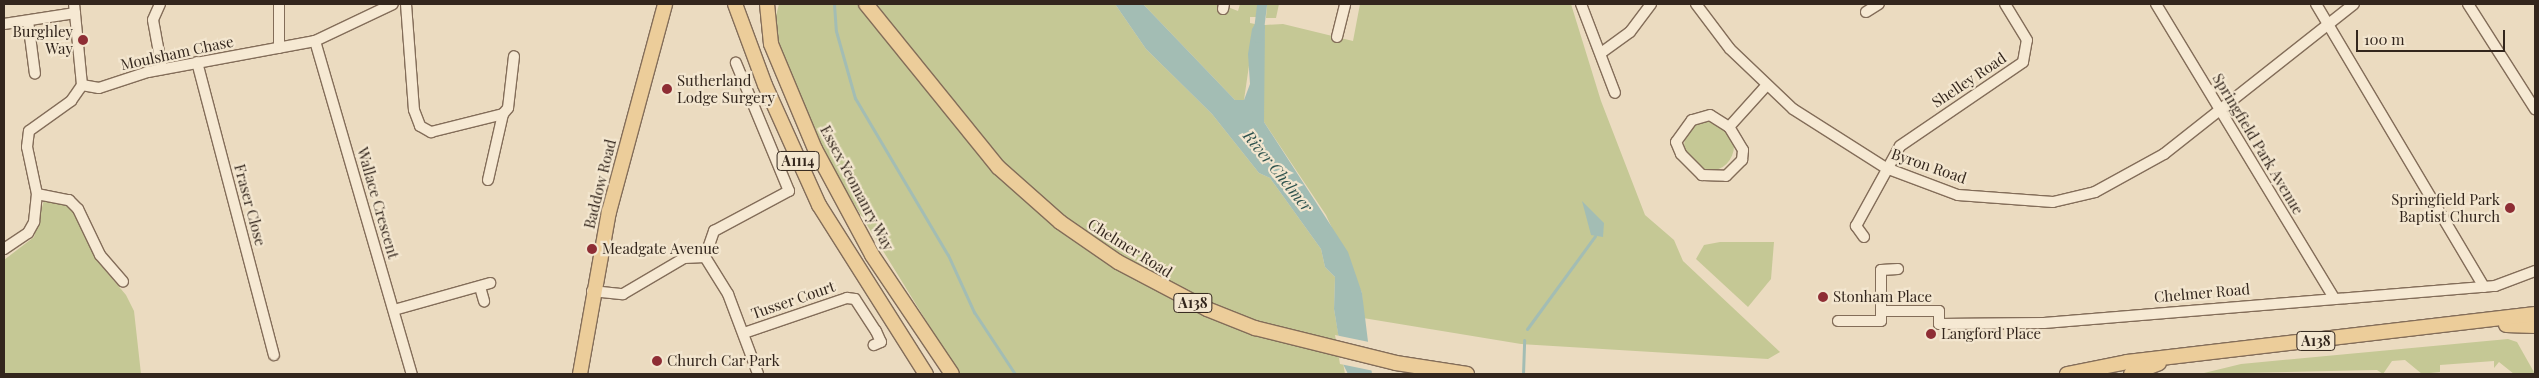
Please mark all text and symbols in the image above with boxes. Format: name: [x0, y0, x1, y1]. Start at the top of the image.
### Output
scale bar: [2359, 20, 2508, 52]
place label: Burghley Way: [12, 22, 73, 57]
text: 100 m: [2364, 29, 2405, 49]
street label: Moulsham Chase: [119, 32, 235, 74]
marker: Burghley Way: [77, 34, 89, 46]
street label: Shelley Road: [1928, 49, 2010, 111]
street label: Springfield Park Avenue: [2209, 70, 2307, 218]
place label: Sutherland Lodge Surgery: [677, 71, 775, 106]
marker: Sutherland Lodge Surgery: [661, 83, 673, 95]
street label: Essex Yeomanry Way: [816, 122, 898, 254]
water label: River Chelmer: [1239, 127, 1317, 215]
street label: Baddow Road: [580, 137, 620, 231]
street label: Wallace Crescent: [353, 145, 403, 261]
street label: Byron Road: [1889, 145, 1969, 187]
road number: A1114: [776, 150, 820, 172]
street label: Fraser Close: [230, 162, 270, 248]
place label: Springfield Park Baptist Church: [2391, 190, 2500, 225]
marker: Springfield Park Baptist Church: [2504, 202, 2516, 214]
street label: Chelmer Road: [1084, 215, 1176, 281]
place label: Meadgate Avenue: [602, 240, 720, 258]
marker: Meadgate Avenue: [586, 243, 598, 255]
street label: Tusser Court: [749, 277, 837, 323]
street label: Chelmer Road: [2153, 280, 2251, 306]
place label: Stonham Place: [1833, 288, 1932, 306]
marker: Stonham Place: [1817, 291, 1829, 303]
road number: A138: [1173, 292, 1213, 314]
place label: Langford Place: [1941, 325, 2041, 343]
marker: Langford Place: [1925, 328, 1937, 340]
road number: A138: [2296, 330, 2336, 352]
place label: Church Car Park: [667, 352, 780, 370]
marker: Church Car Park: [651, 355, 663, 367]

